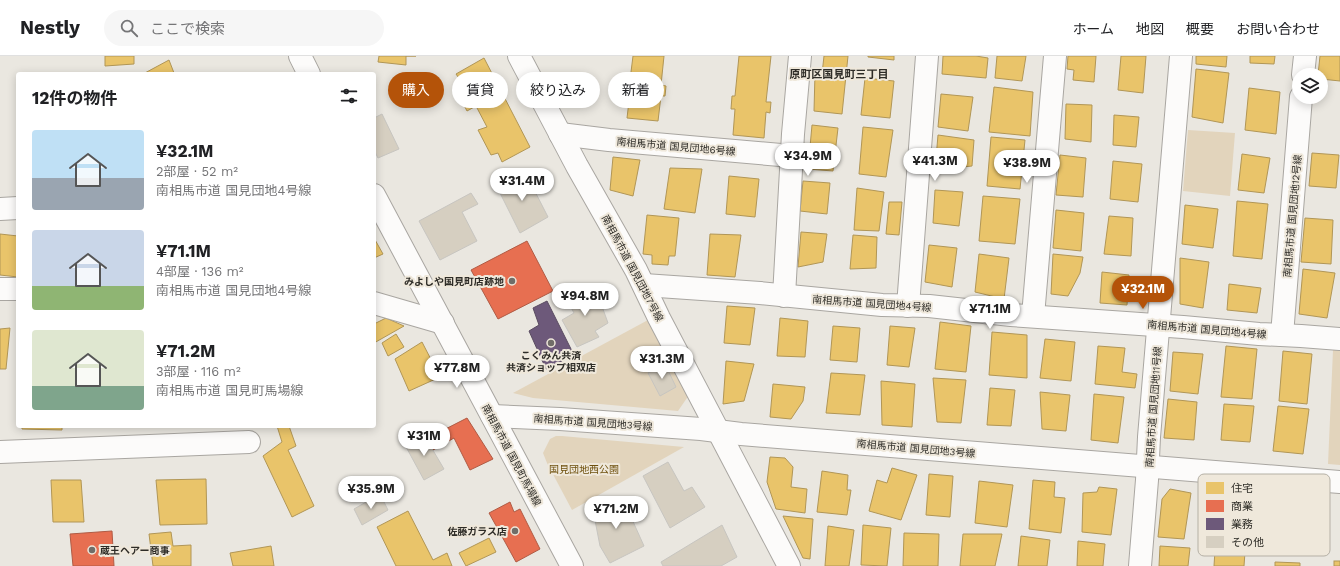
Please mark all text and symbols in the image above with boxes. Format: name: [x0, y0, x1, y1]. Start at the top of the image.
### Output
search box: [104, 10, 384, 46]
text: Nestly: [20, 16, 80, 39]
icon: search: [118, 17, 140, 39]
text: ここで検索: [150, 20, 225, 38]
text: ホーム: [1072, 21, 1114, 37]
text: 地図: [1136, 21, 1164, 37]
text: 概要: [1186, 21, 1214, 37]
text: お問い合わせ: [1236, 21, 1320, 37]
district label: 原町区国見町三丁目: [790, 68, 889, 81]
map controls: [1292, 68, 1328, 104]
button: layers: [1292, 68, 1328, 104]
chip: 購入: [388, 72, 444, 108]
chip: 賃貸: [452, 72, 508, 108]
chip: 絞り込み: [516, 72, 600, 108]
chip: 新着: [608, 72, 664, 108]
icon: filters: [338, 85, 360, 107]
text: 12件の物件: [32, 88, 117, 108]
street label: 南相馬市道 国見団地6号線: [616, 136, 736, 157]
text: ¥32.1M: [156, 141, 214, 161]
pin: ¥34.9M: [775, 143, 841, 177]
icon: home: [64, 146, 112, 194]
text: ¥34.9M: [784, 148, 832, 163]
pin: ¥41.3M: [902, 148, 968, 182]
pin: ¥38.9M: [994, 150, 1060, 184]
text: ¥41.3M: [912, 153, 958, 168]
street label: 南相馬市道 国見団地12号線: [1282, 154, 1303, 278]
text: ¥38.9M: [1003, 155, 1051, 170]
text: 2部屋 · 52 m²: [156, 164, 238, 179]
pin: ¥31.4M: [489, 168, 555, 202]
text: ¥31.4M: [499, 173, 545, 188]
text: 南相馬市道 国見団地4号線: [156, 183, 311, 198]
street label: 南相馬市道 国見団地7号線: [600, 213, 665, 323]
text: ¥71.1M: [156, 241, 211, 261]
icon: home: [64, 246, 112, 294]
text: 4部屋 · 136 m²: [156, 264, 244, 279]
place label: みよしや国見町店跡地: [404, 276, 504, 287]
marker: みよしや国見町店跡地: [507, 276, 517, 286]
pin: ¥32.1M: [1110, 276, 1176, 310]
text: ¥32.1M: [1121, 281, 1165, 296]
text: 南相馬市道 国見団地4号線: [156, 283, 311, 298]
pin: ¥94.8M: [552, 283, 618, 317]
text: ¥94.8M: [561, 288, 609, 303]
street label: 南相馬市道 国見団地4号線: [812, 294, 932, 313]
pin: ¥71.1M: [957, 296, 1023, 330]
text: ¥71.1M: [969, 301, 1011, 316]
street label: 南相馬市道 国見団地4号線: [1147, 319, 1267, 340]
marker: こくみん共済 共済ショップ相双店: [546, 338, 556, 348]
text: ¥71.2M: [156, 341, 216, 361]
icon: home: [64, 346, 112, 394]
pin: ¥31.3M: [629, 346, 695, 380]
street label: 南相馬市道 国見団地11号線: [1144, 346, 1163, 468]
place label: こくみん共済 共済ショップ相双店: [506, 350, 596, 373]
text: ¥31.3M: [639, 351, 685, 366]
pin: ¥77.8M: [424, 355, 490, 389]
text: ¥77.8M: [434, 360, 480, 375]
text: 3部屋 · 116 m²: [156, 364, 241, 379]
text: 南相馬市道 国見町馬場線: [156, 383, 303, 398]
street label: 南相馬市道 国見町馬場線: [480, 403, 543, 508]
street label: 南相馬市道 国見団地3号線: [533, 413, 653, 432]
pin: ¥31M: [400, 423, 448, 457]
text: ¥31M: [407, 428, 441, 443]
street label: 南相馬市道 国見団地3号線: [856, 438, 976, 459]
park label: 国見団地西公園: [549, 464, 619, 475]
legend: [1198, 474, 1330, 556]
pin: ¥35.9M: [338, 476, 404, 510]
text: ¥35.9M: [347, 481, 395, 496]
text: 住宅: [1231, 482, 1253, 495]
pin: ¥71.2M: [583, 496, 649, 530]
text: 商業: [1231, 500, 1253, 513]
text: ¥71.2M: [593, 501, 639, 516]
text: 業務: [1231, 518, 1253, 531]
place label: 佐藤ガラス店: [447, 526, 507, 537]
marker: 佐藤ガラス店: [510, 526, 520, 536]
text: その他: [1231, 536, 1264, 549]
marker: 蔵王ヘアー商事: [87, 545, 97, 555]
place label: 蔵王ヘアー商事: [100, 545, 169, 556]

